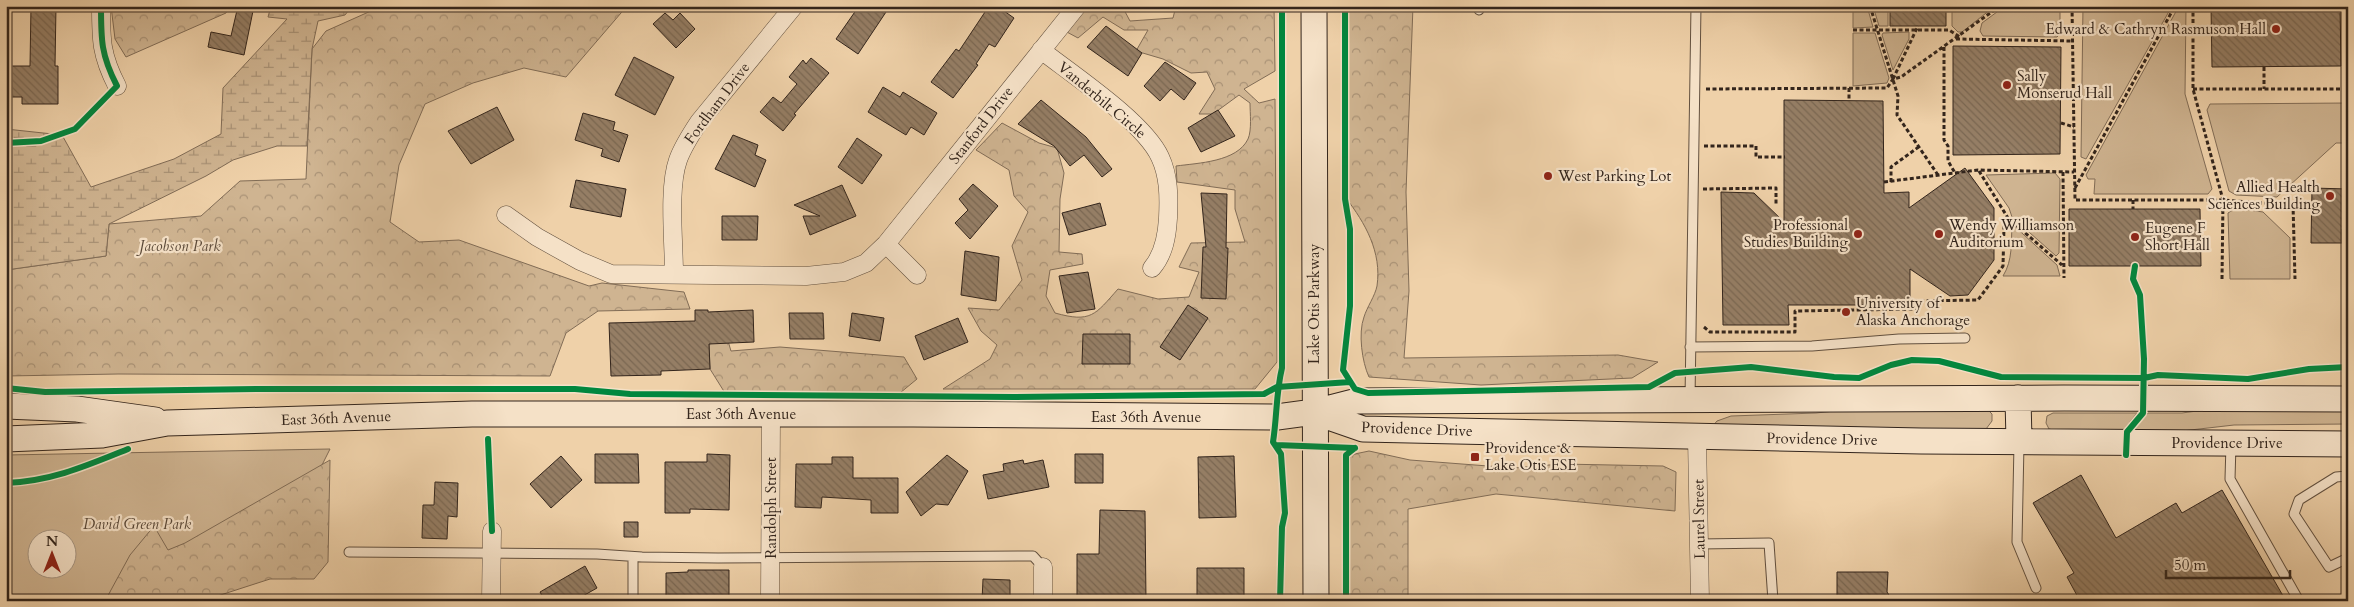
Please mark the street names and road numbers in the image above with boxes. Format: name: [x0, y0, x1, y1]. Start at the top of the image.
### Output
street label: Vanderbilt Circle: [1054, 57, 1151, 143]
street label: Fordham Drive: [680, 58, 755, 148]
street label: Stanford Drive: [944, 82, 1018, 168]
street label: Lake Otis Parkway: [1304, 244, 1324, 364]
street label: East 36th Avenue: [686, 404, 796, 424]
street label: East 36th Avenue: [280, 406, 392, 430]
street label: East 36th Avenue: [1091, 407, 1201, 427]
street label: Providence Drive: [1361, 417, 1473, 441]
street label: Providence Drive: [1766, 428, 1878, 450]
street label: Providence Drive: [2171, 433, 2283, 453]
street label: Randolph Street: [761, 457, 781, 559]
street label: Laurel Street: [1688, 479, 1710, 559]

